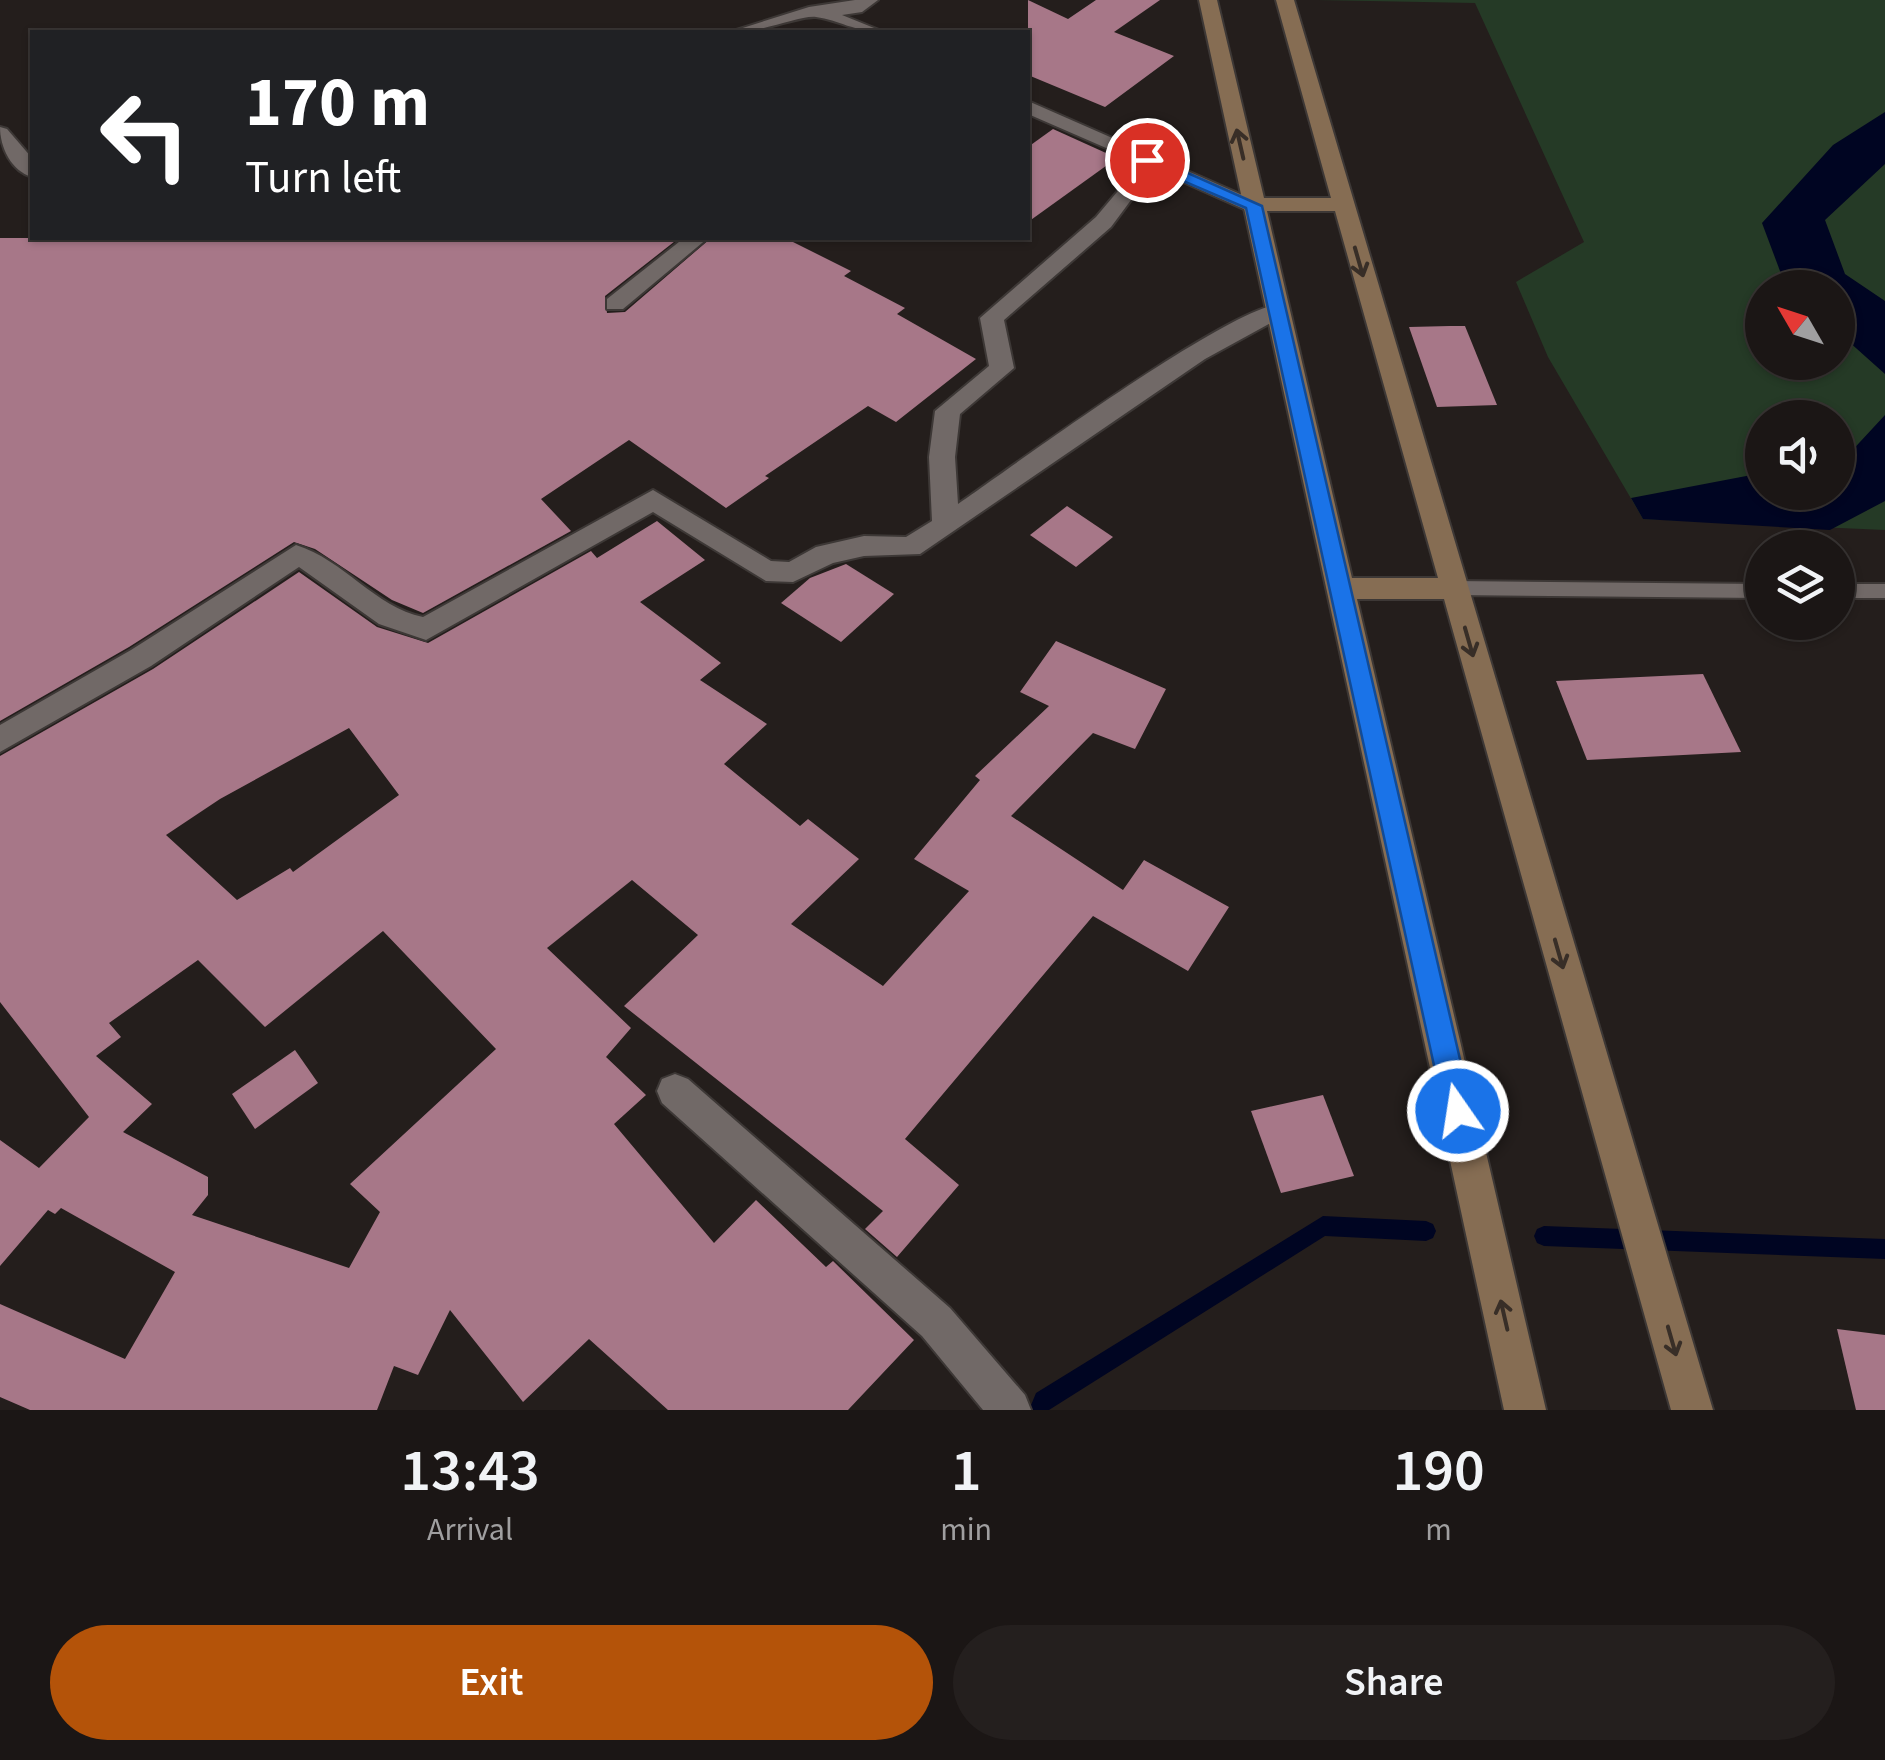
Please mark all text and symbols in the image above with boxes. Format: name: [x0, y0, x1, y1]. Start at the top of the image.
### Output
text: 170 m: [245, 53, 430, 153]
icon: left: [80, 70, 210, 200]
pin: [1105, 118, 1190, 203]
one-way arrow: [1230, 129, 1248, 161]
icon: arrive: [1120, 133, 1175, 188]
text: Turn left: [245, 146, 401, 210]
one-way arrow: [1351, 246, 1370, 277]
north arrow: [1745, 270, 1855, 380]
map controls: [1745, 270, 1855, 640]
button: sound: [1745, 400, 1855, 510]
button: layers: [1745, 530, 1855, 640]
one-way arrow: [1461, 625, 1479, 657]
one-way arrow: [1551, 938, 1569, 969]
position arrow: [1406, 1059, 1510, 1163]
one-way arrow: [1493, 1300, 1512, 1332]
one-way arrow: [1663, 1325, 1682, 1356]
text: 13:43: [400, 1429, 540, 1514]
text: 1: [951, 1429, 982, 1514]
text: 190: [1392, 1429, 1485, 1514]
text: Arrival: [427, 1507, 513, 1553]
text: min: [940, 1507, 992, 1553]
text: m: [1425, 1507, 1452, 1553]
button: Exit: [50, 1625, 933, 1740]
button: Share: [953, 1625, 1835, 1740]

